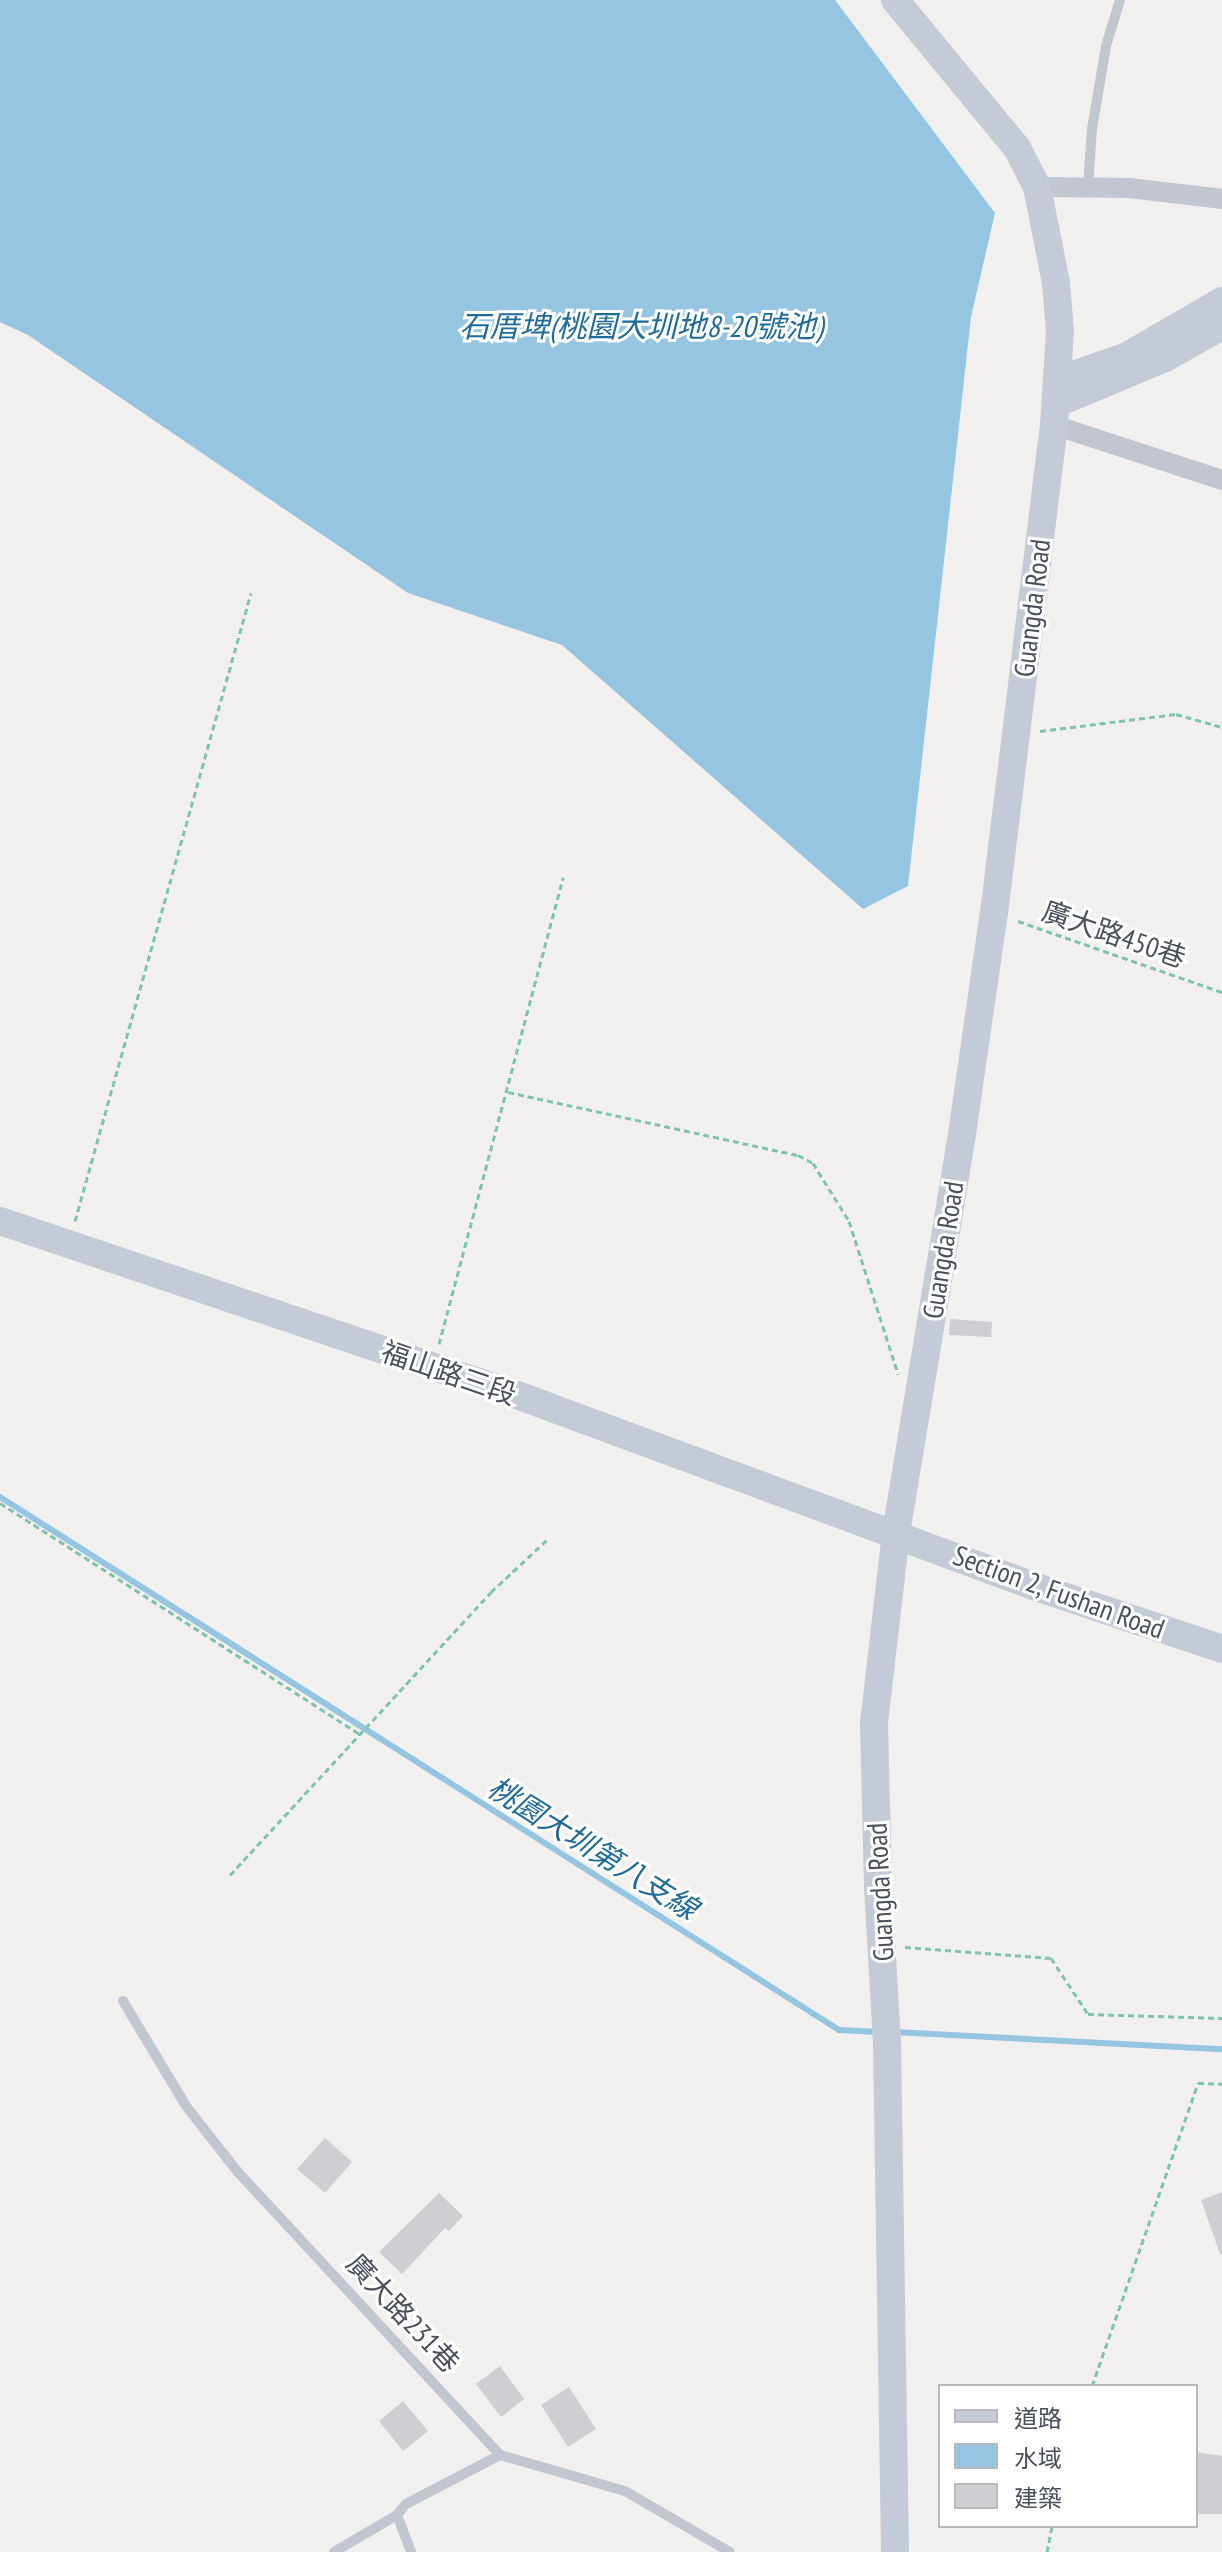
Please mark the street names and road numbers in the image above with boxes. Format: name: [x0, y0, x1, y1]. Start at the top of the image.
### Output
street label: Guangda Road: [1007, 537, 1057, 679]
street label: 廣大路450巷: [1038, 894, 1190, 974]
street label: Guangda Road: [916, 1179, 970, 1321]
street label: 福山路三段: [377, 1334, 521, 1412]
street label: Section 2, Fushan Road: [948, 1538, 1170, 1646]
street label: Guangda Road: [860, 1822, 900, 1962]
street label: 廣大路231巷: [340, 2247, 466, 2379]

